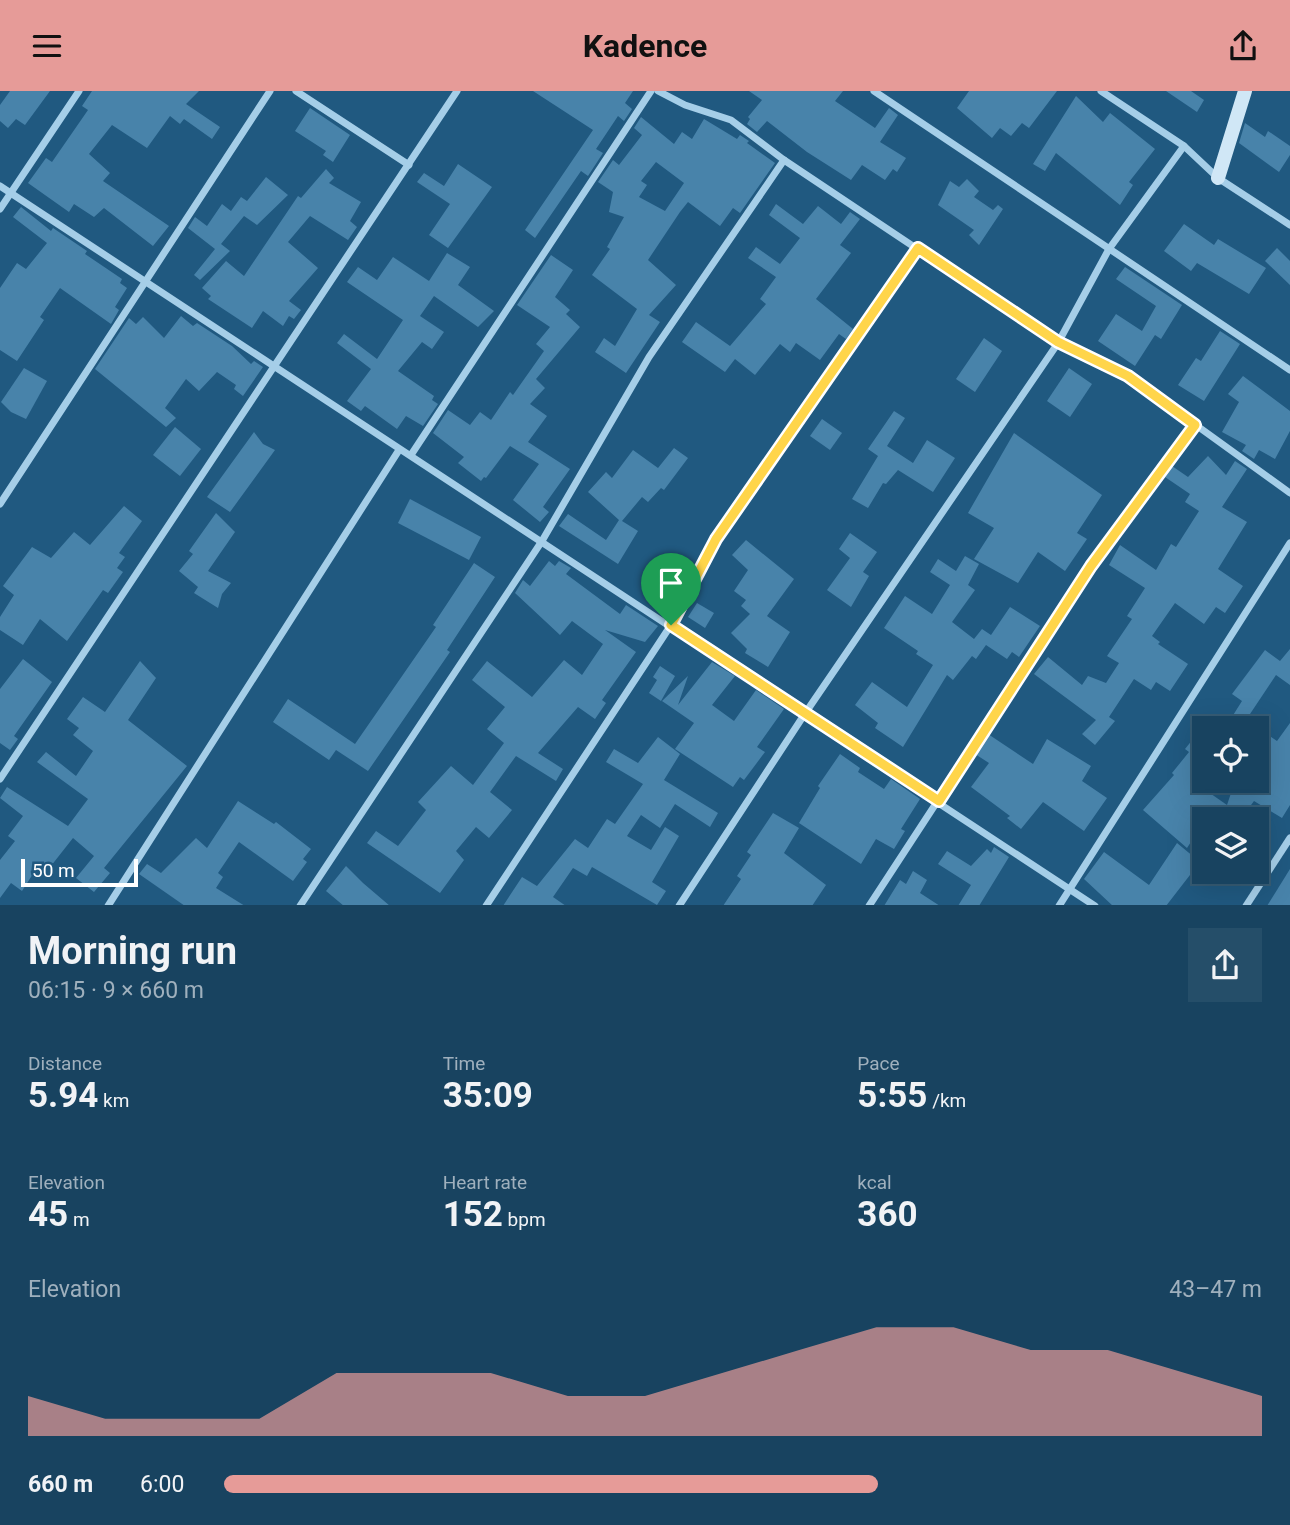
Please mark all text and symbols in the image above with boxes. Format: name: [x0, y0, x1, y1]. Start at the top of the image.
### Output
icon: menu: [28, 27, 66, 65]
text: Kadence: [583, 27, 707, 65]
icon: share: [1224, 27, 1262, 65]
pin: [641, 553, 701, 625]
icon: arrive: [652, 564, 690, 602]
map controls: [1192, 716, 1269, 884]
button: locate: [1192, 716, 1269, 793]
button: layers: [1192, 807, 1269, 884]
scale bar: [21, 857, 138, 888]
text: 50 m: [32, 859, 75, 882]
button: share: [1188, 928, 1262, 1002]
text: Morning run: [28, 929, 237, 973]
text: 06:15 · 9 × 660 m: [28, 977, 204, 1004]
text: Distance: [28, 1052, 102, 1075]
text: Time: [443, 1052, 485, 1075]
text: Pace: [857, 1052, 900, 1075]
text: 5.94: [28, 1075, 98, 1116]
text: 35:09: [443, 1075, 533, 1116]
text: 5:55: [857, 1075, 927, 1116]
text: km: [98, 1089, 129, 1112]
text: /km: [927, 1089, 966, 1112]
text: Elevation: [28, 1171, 105, 1194]
text: Heart rate: [443, 1171, 527, 1194]
text: kcal: [857, 1171, 892, 1194]
text: 45: [28, 1194, 68, 1235]
text: 152: [443, 1194, 503, 1235]
text: 360: [857, 1194, 918, 1235]
text: m: [68, 1208, 90, 1231]
text: bpm: [503, 1208, 546, 1231]
text: Elevation: [28, 1276, 121, 1303]
text: 43–47 m: [1169, 1276, 1262, 1303]
text: 660 m: [28, 1471, 93, 1498]
text: 6:00: [140, 1471, 184, 1498]

